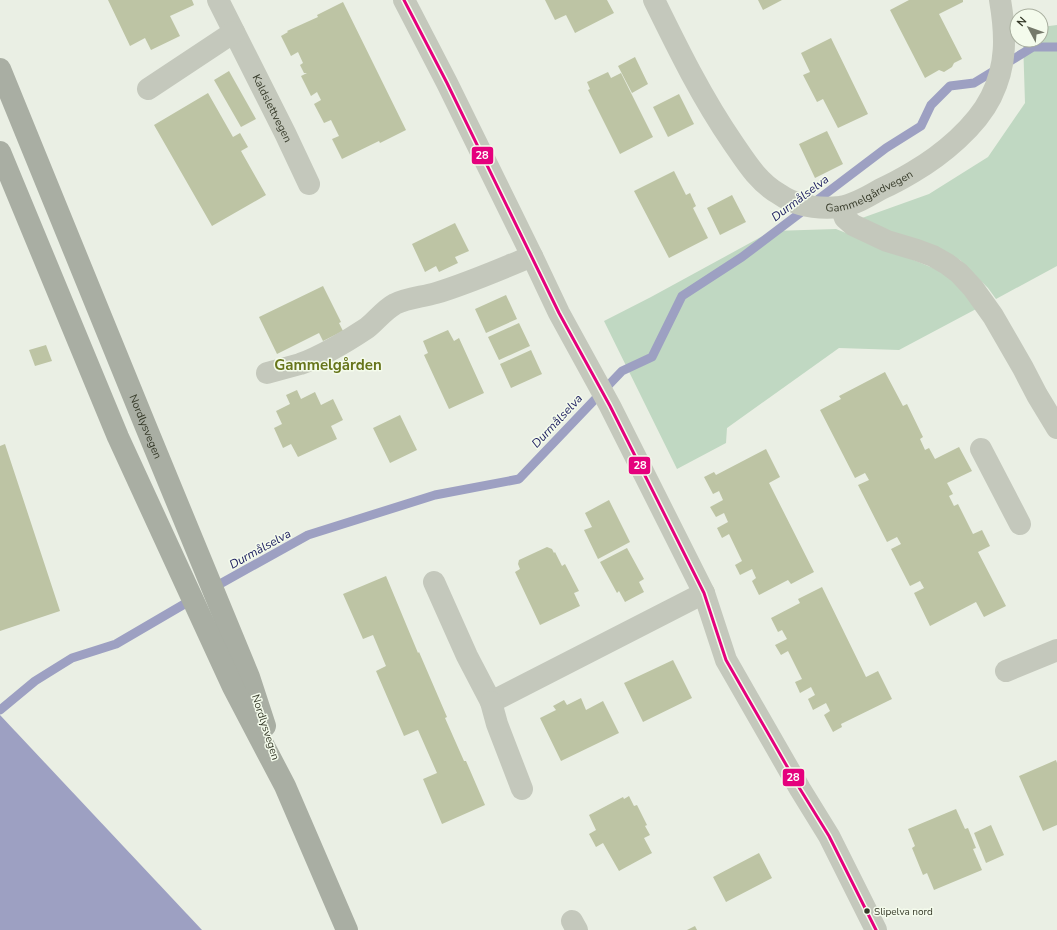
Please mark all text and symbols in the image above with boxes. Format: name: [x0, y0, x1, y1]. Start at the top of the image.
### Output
north arrow: [1009, 8, 1049, 48]
text: N: [1013, 14, 1030, 30]
street label: Kaldslettvegen: [249, 72, 295, 145]
line badge: 28: [471, 146, 494, 165]
text: 28: [475, 148, 489, 163]
street label: Gammelgårdvegen: [825, 167, 916, 216]
water label: Durmålselva: [768, 171, 832, 225]
district label: Gammelgården: [274, 355, 382, 375]
water label: Durmålselva: [528, 391, 586, 451]
street label: Nordlysvegen: [125, 392, 165, 461]
line badge: 28: [628, 456, 651, 475]
text: 28: [633, 458, 647, 473]
water label: Durmålselva: [226, 526, 294, 572]
street label: Nordlysvegen: [248, 692, 283, 762]
line badge: 28: [782, 768, 805, 787]
text: 28: [786, 770, 800, 785]
place label: Slipelva nord: [874, 905, 933, 919]
marker: Slipelva nord: [862, 906, 872, 916]

